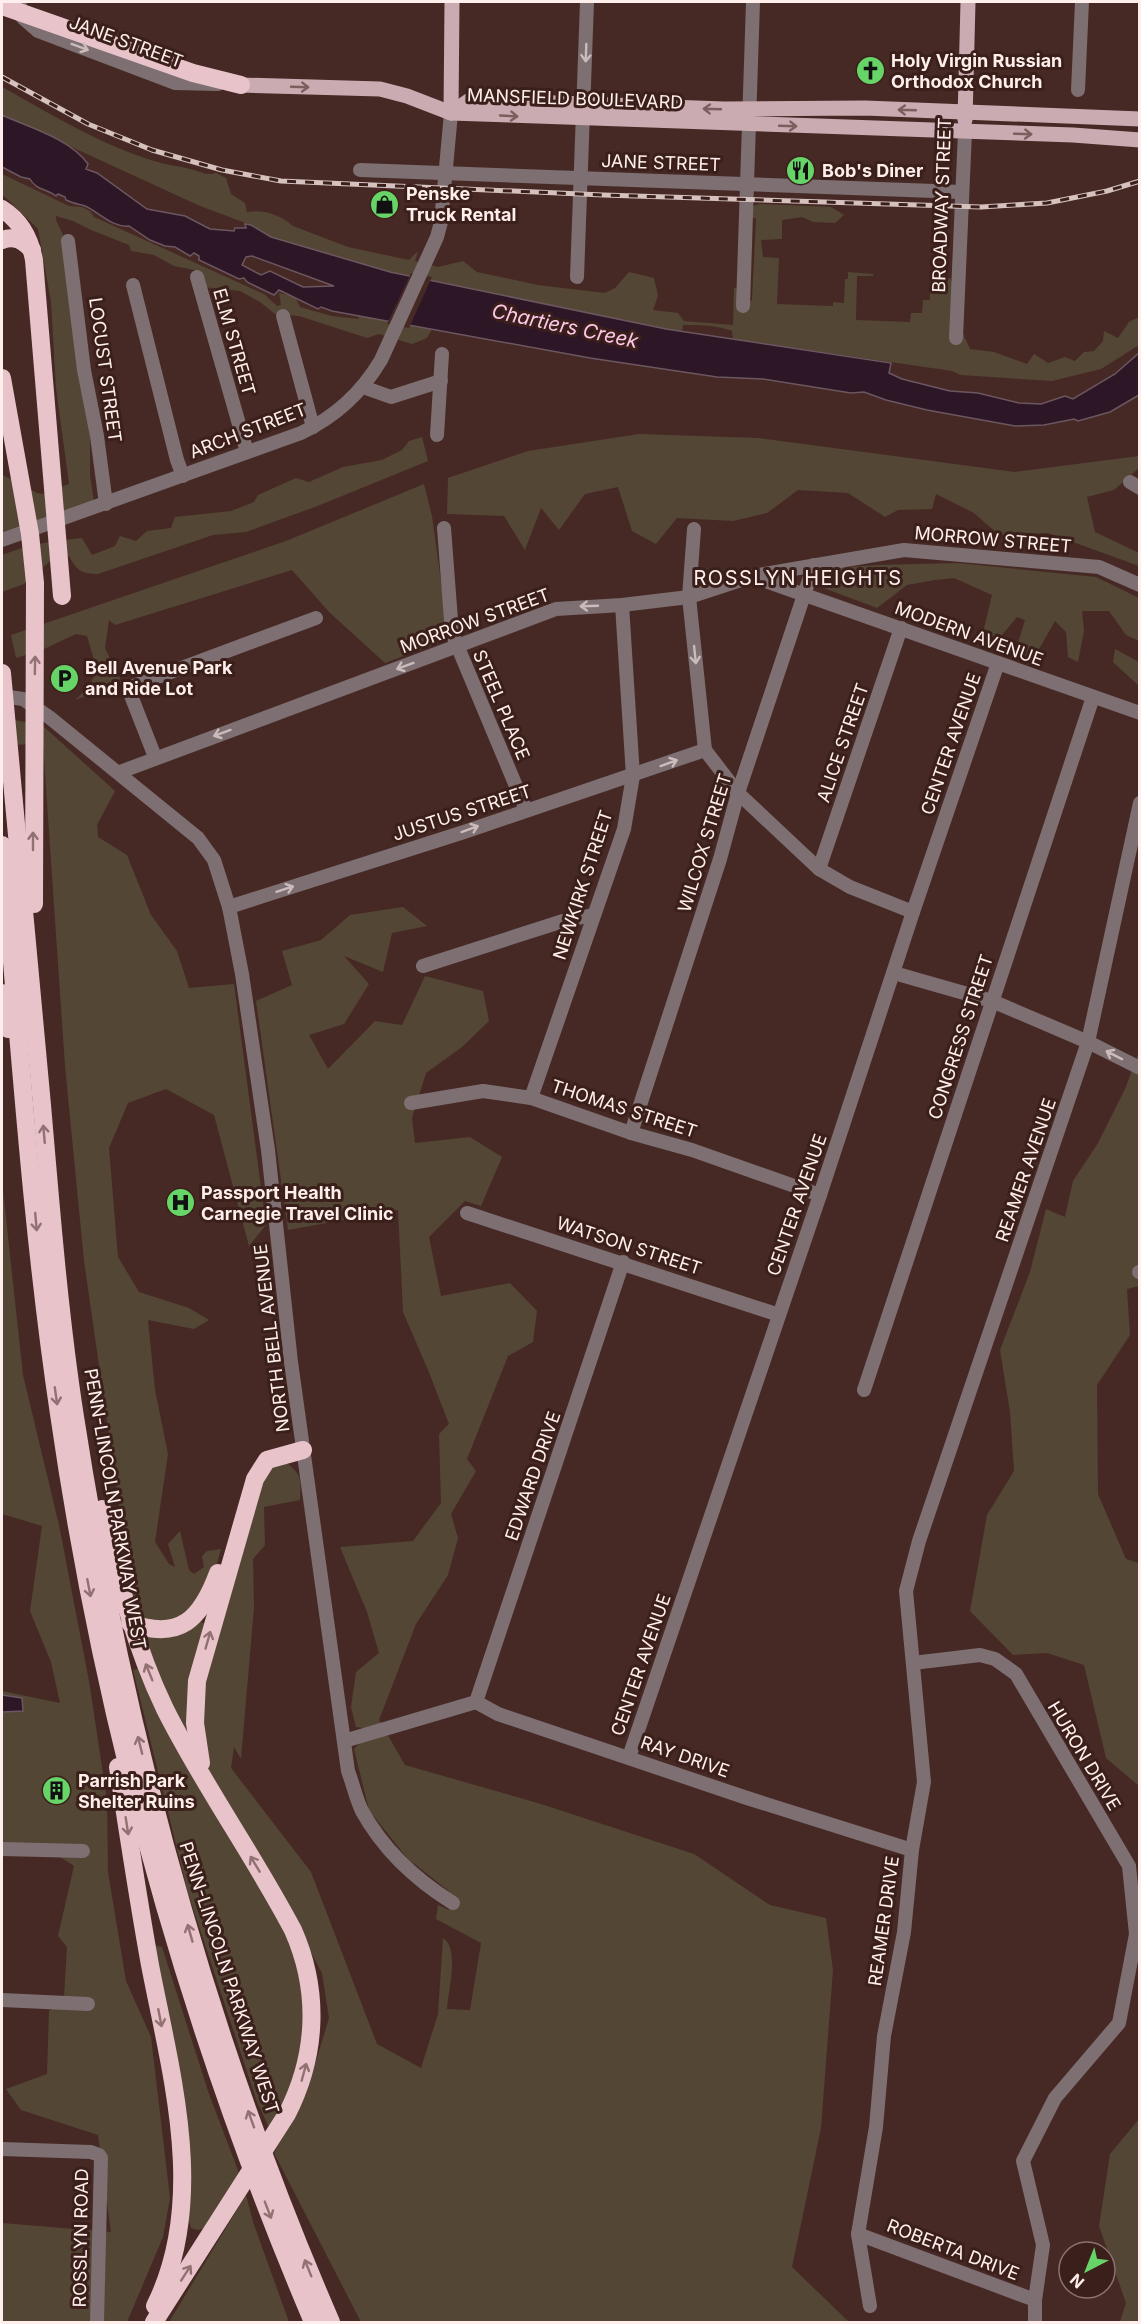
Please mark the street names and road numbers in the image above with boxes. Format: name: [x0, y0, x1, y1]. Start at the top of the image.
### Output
street label: JANE STREET: [66, 11, 186, 72]
street label: MANSFIELD BOULEVARD: [467, 84, 684, 113]
street label: BROADWAY STREET: [928, 117, 955, 293]
street label: JANE STREET: [601, 150, 721, 175]
street label: ELM STREET: [209, 286, 260, 398]
street label: LOCUST STREET: [85, 296, 126, 444]
street label: ARCH STREET: [186, 399, 309, 462]
street label: MORROW STREET: [914, 522, 1073, 557]
street label: MORROW STREET: [397, 584, 553, 657]
street label: MODERN AVENUE: [892, 597, 1046, 670]
street label: STEEL PLACE: [469, 647, 534, 763]
street label: CENTER AVENUE: [916, 670, 985, 818]
street label: ALICE STREET: [812, 681, 873, 805]
street label: WILCOX STREET: [673, 771, 736, 915]
street label: JUSTUS STREET: [390, 780, 534, 845]
street label: NEWKIRK STREET: [548, 808, 617, 962]
street label: CONGRESS STREET: [924, 952, 997, 1122]
street label: THOMAS STREET: [549, 1075, 700, 1142]
street label: REAMER AVENUE: [991, 1095, 1060, 1245]
street label: CENTER AVENUE: [762, 1131, 831, 1279]
street label: WATSON STREET: [554, 1212, 704, 1279]
street label: NORTH BELL AVENUE: [250, 1243, 293, 1433]
street label: PENN-LINCOLN PARKWAY WEST: [80, 1367, 151, 1651]
street label: EDWARD DRIVE: [501, 1408, 564, 1543]
street label: CENTER AVENUE: [606, 1591, 675, 1739]
street label: HURON DRIVE: [1044, 1697, 1125, 1814]
street label: RAY DRIVE: [638, 1732, 732, 1782]
street label: PENN-LINCOLN PARKWAY WEST: [175, 1839, 284, 2117]
street label: REAMER DRIVE: [864, 1855, 903, 1987]
street label: ROSSLYN ROAD: [69, 2168, 92, 2308]
street label: ROBERTA DRIVE: [884, 2215, 1022, 2284]

